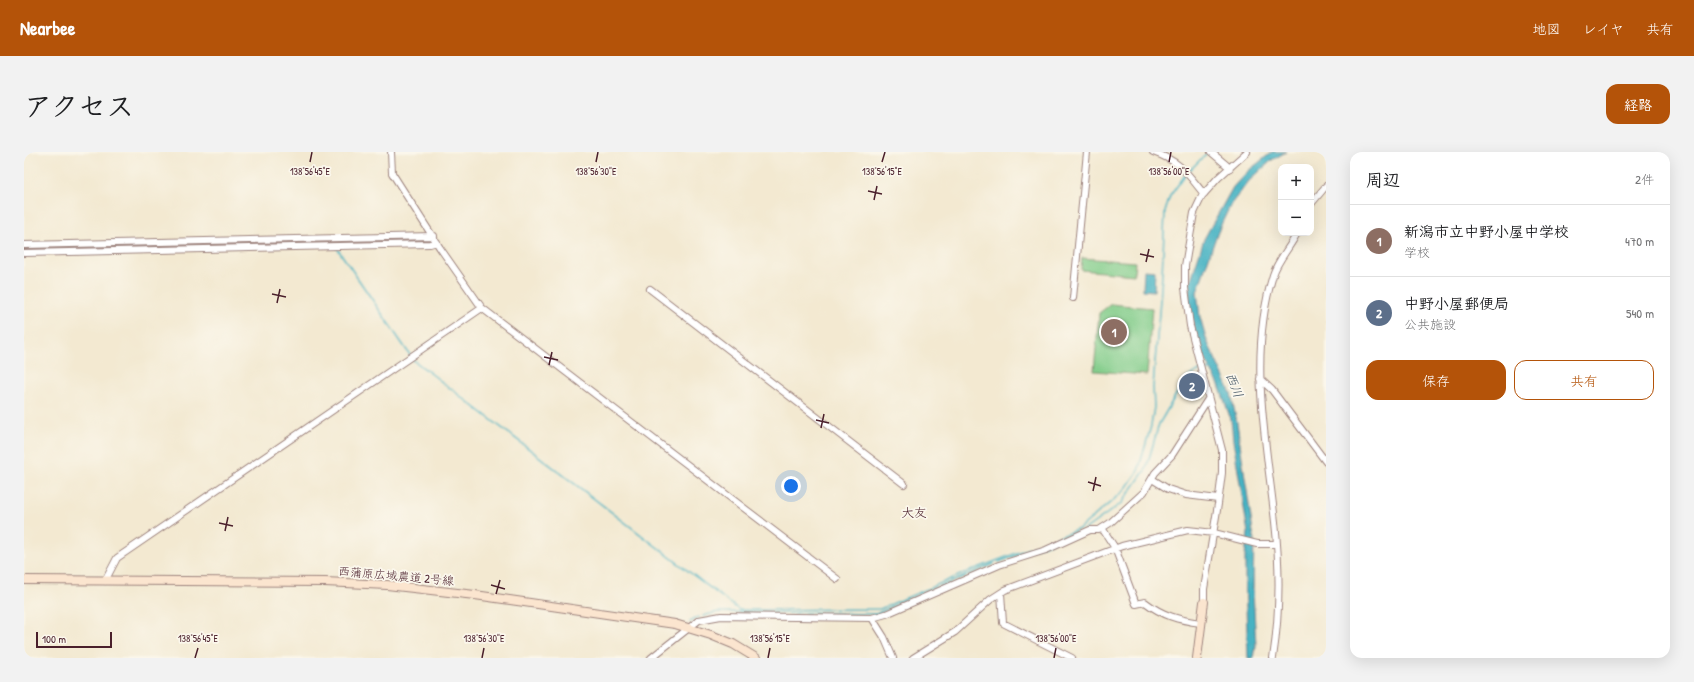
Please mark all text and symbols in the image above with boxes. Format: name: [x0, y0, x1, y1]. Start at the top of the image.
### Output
text: Nearbee: [20, 15, 75, 41]
text: 地図: [1533, 19, 1561, 38]
text: レイヤ: [1583, 19, 1624, 38]
text: 共有: [1646, 19, 1674, 38]
button: 経路: [1606, 84, 1670, 124]
text: アクセス: [24, 87, 134, 125]
map controls: [1278, 164, 1314, 236]
button: +: [1278, 164, 1314, 200]
text: 138°56'45"E: [290, 165, 331, 178]
text: 138°56'30"E: [575, 165, 617, 178]
text: 138°56'15"E: [862, 165, 903, 178]
text: 138°56'00"E: [1148, 165, 1190, 178]
text: 周辺: [1366, 168, 1400, 191]
text: 2件: [1635, 170, 1654, 188]
button: −: [1278, 200, 1314, 236]
text: 新潟市立中野小屋中学校: [1404, 221, 1569, 242]
text: 1: [1377, 232, 1381, 250]
text: 470 m: [1625, 232, 1654, 250]
text: 学校: [1404, 243, 1430, 261]
text: 中野小屋郵便局: [1404, 293, 1509, 314]
text: 2: [1376, 304, 1382, 322]
text: 540 m: [1626, 304, 1654, 322]
text: 公共施設: [1404, 315, 1456, 333]
pin: 1: [1101, 317, 1127, 347]
button: 保存: [1366, 360, 1506, 400]
button: 共有: [1514, 360, 1654, 400]
water label: 西川: [1222, 370, 1248, 400]
pin: 2: [1179, 371, 1205, 401]
your location: [781, 476, 801, 496]
district label: 大友: [901, 503, 927, 521]
street label: 西蒲原広域農道 2号線: [337, 562, 455, 589]
scale bar: [36, 630, 112, 649]
text: 100 m: [42, 632, 66, 646]
text: 138°56'45"E: [178, 632, 219, 645]
text: 138°56'30"E: [463, 632, 505, 645]
text: 138°56'15"E: [750, 632, 791, 645]
text: 138°56'00"E: [1035, 632, 1077, 645]

